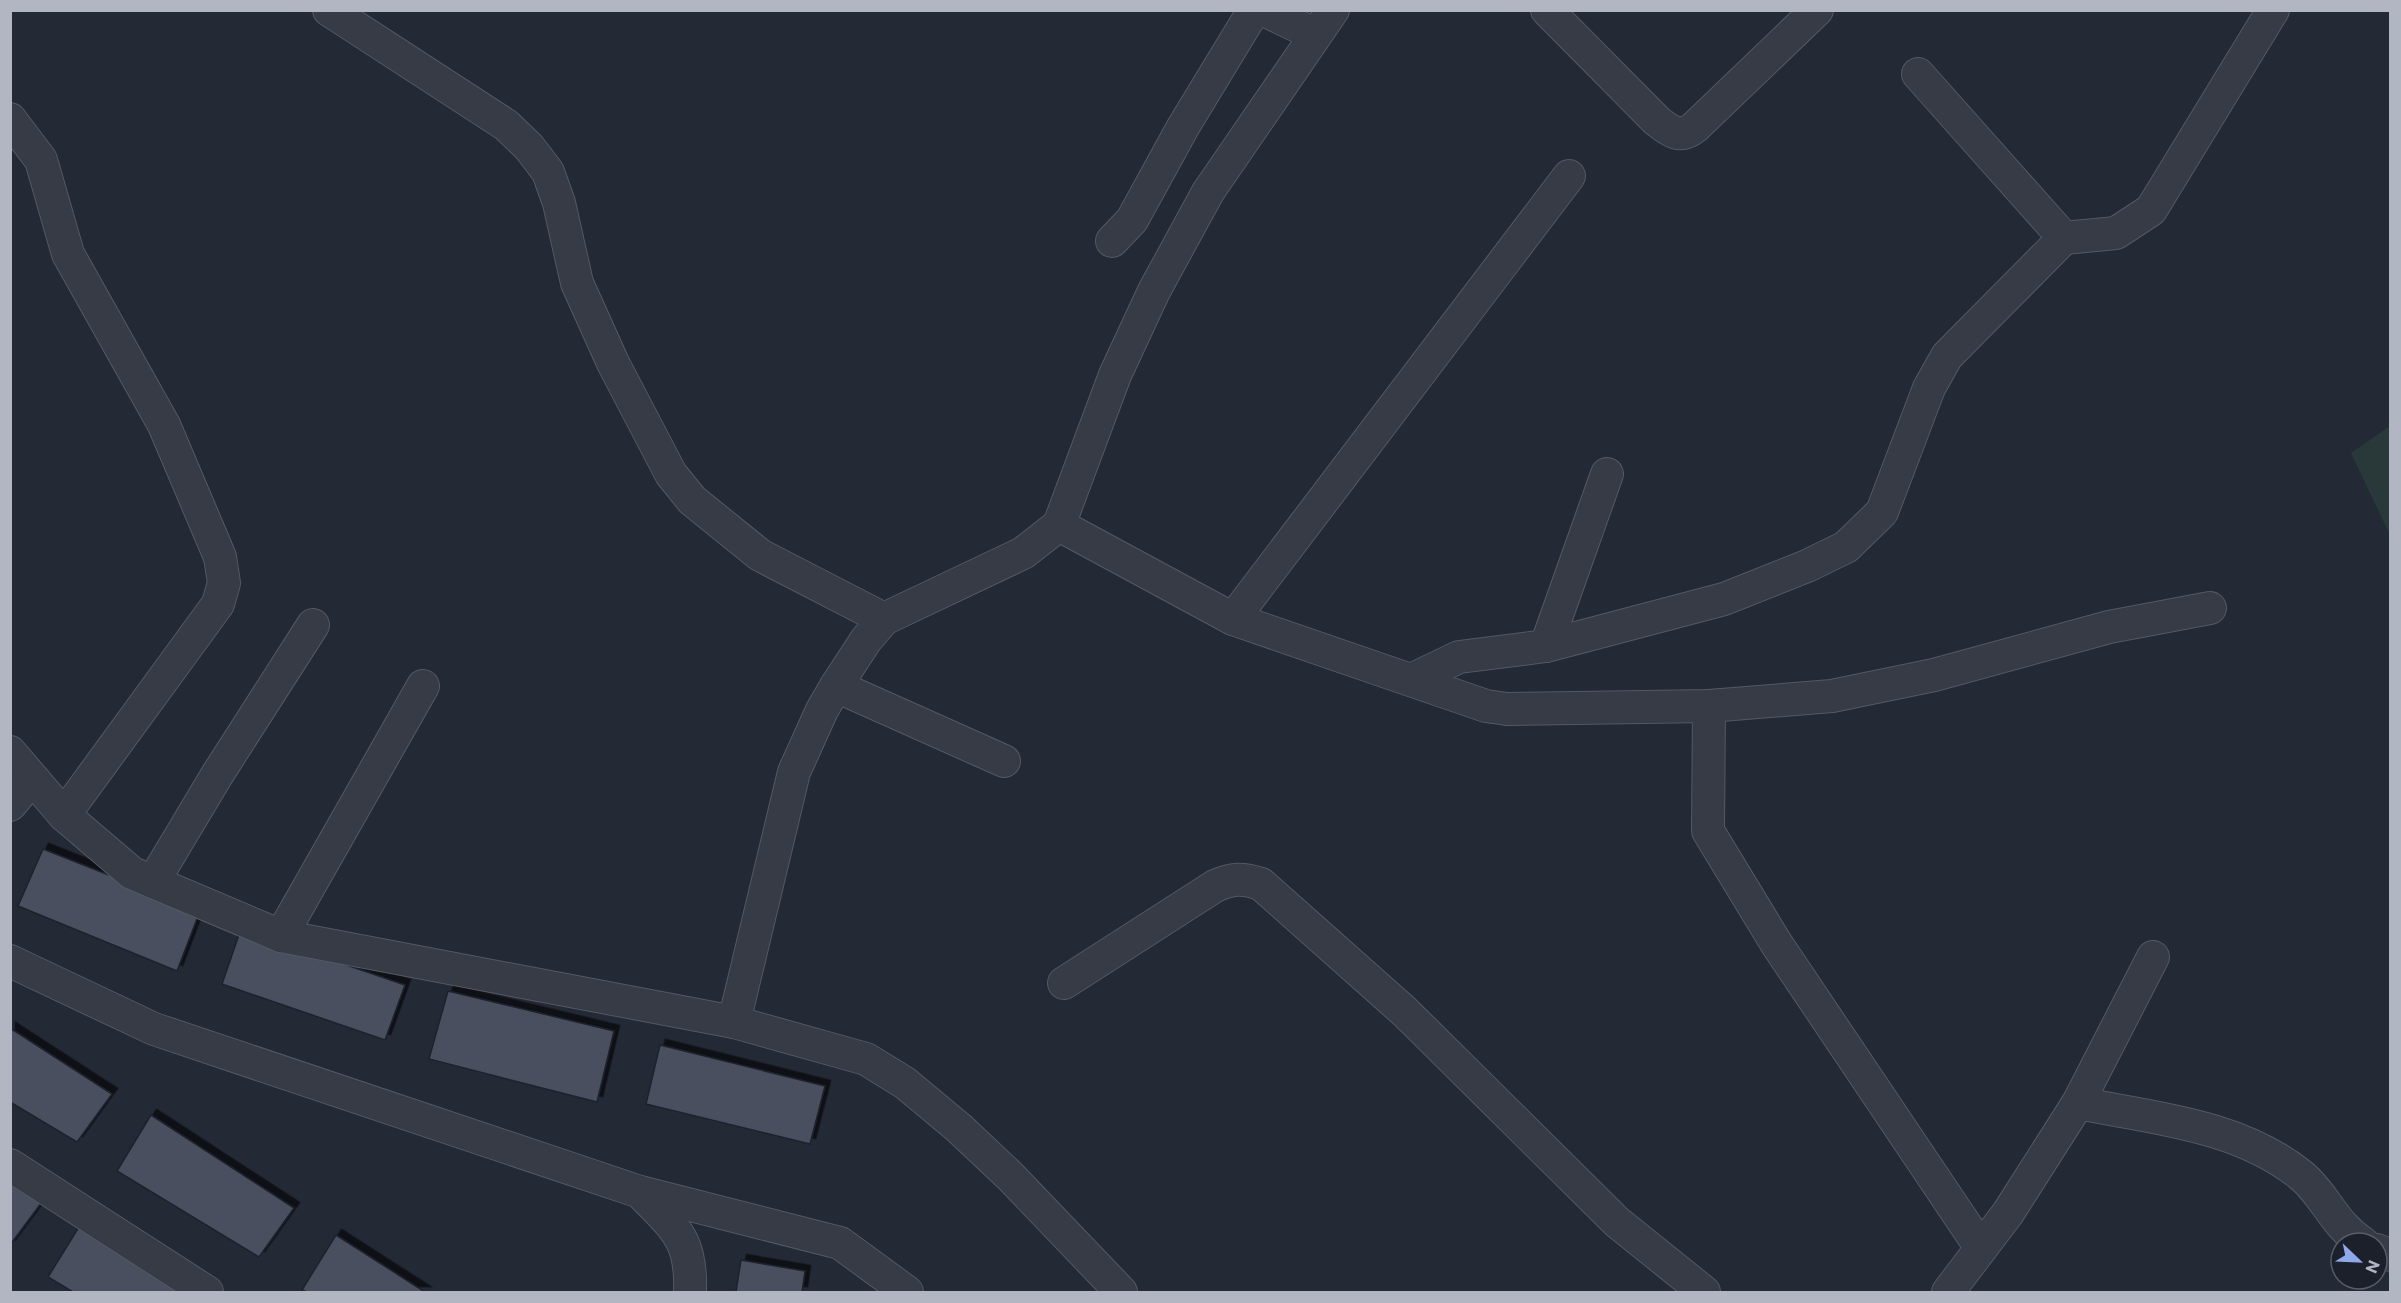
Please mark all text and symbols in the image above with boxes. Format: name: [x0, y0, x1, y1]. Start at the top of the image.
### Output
north arrow: [2329, 1231, 2389, 1291]
text: N: [2362, 1258, 2384, 1276]

